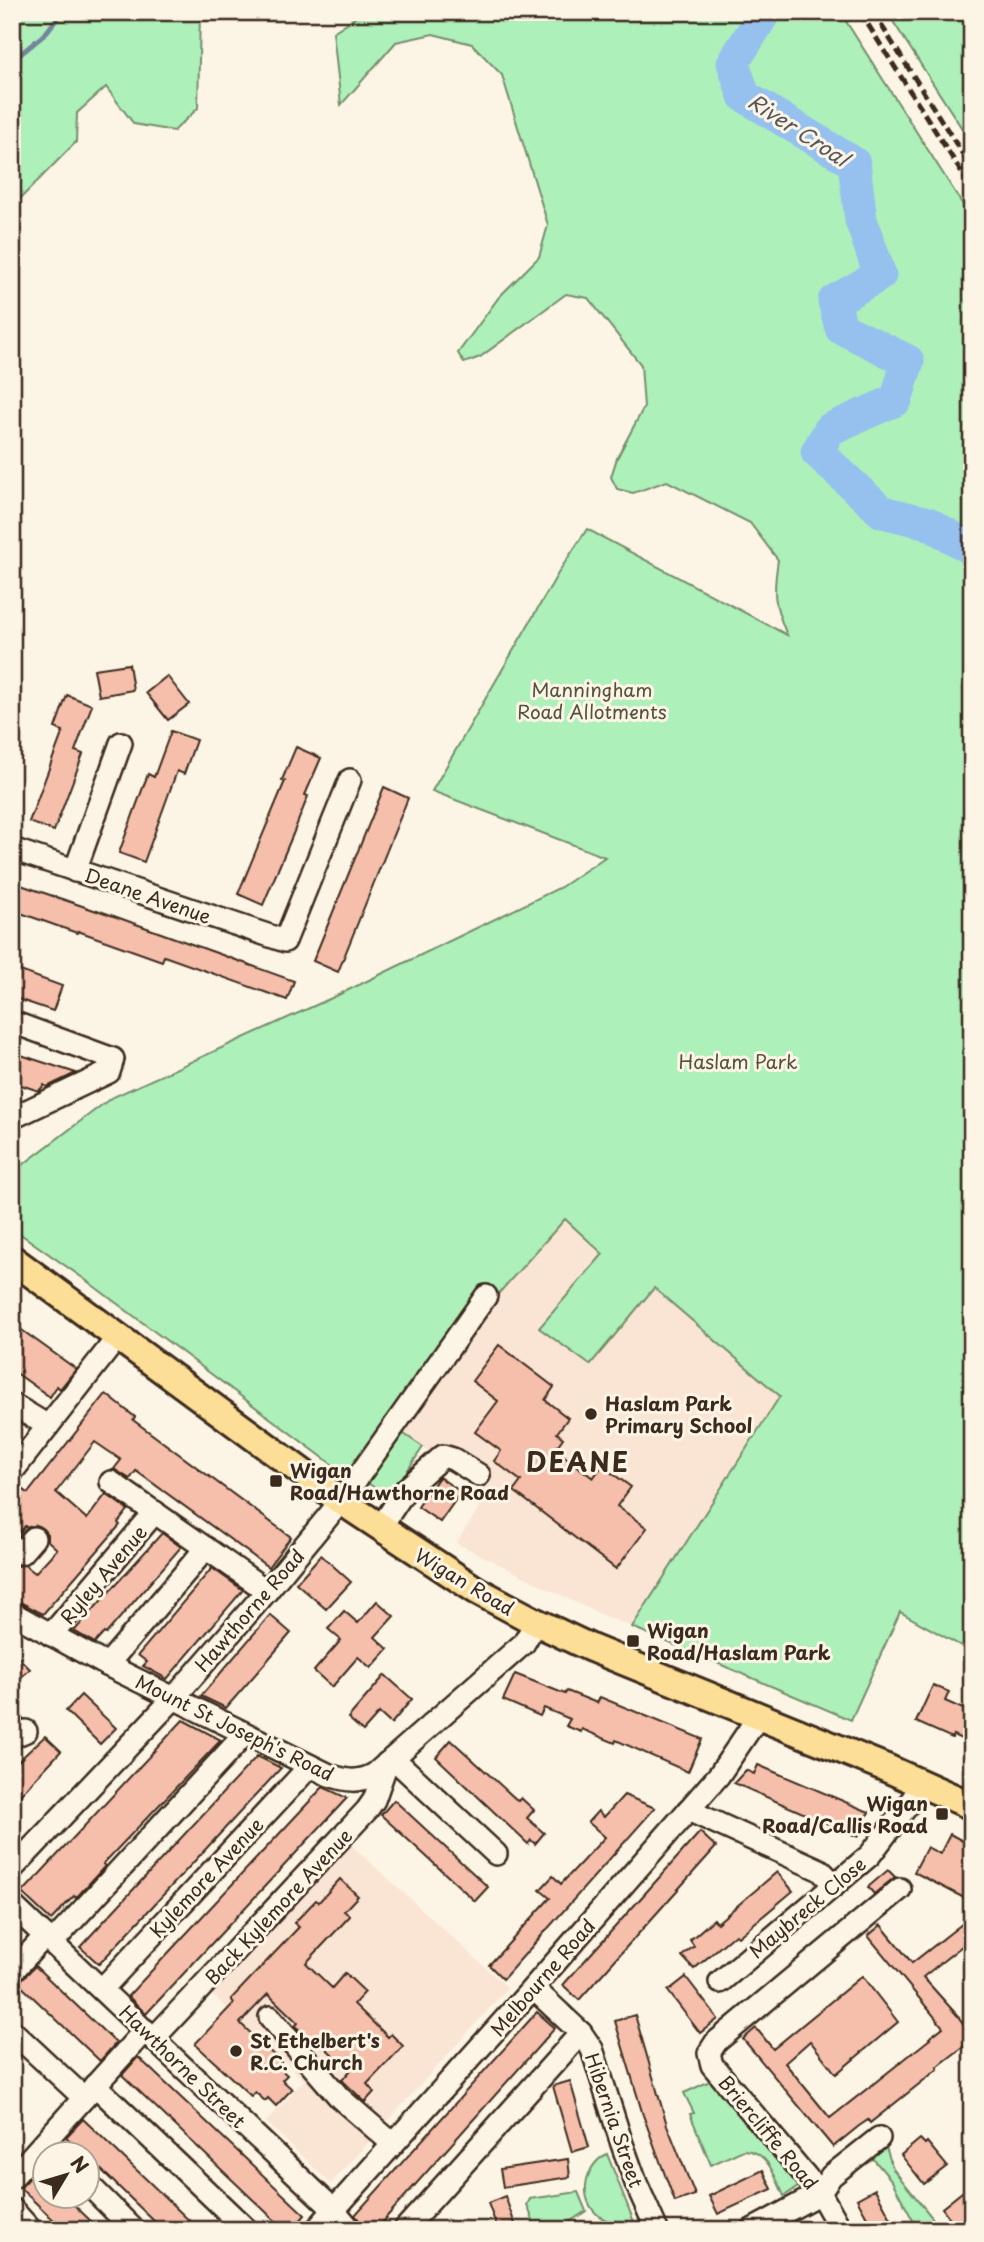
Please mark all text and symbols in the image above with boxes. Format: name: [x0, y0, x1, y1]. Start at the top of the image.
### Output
water label: River Croal: [742, 84, 858, 175]
park label: Manningham Road Allotments: [517, 675, 667, 725]
street label: Deane Avenue: [81, 860, 215, 930]
park label: Haslam Park: [679, 1047, 798, 1075]
place label: Haslam Park Primary School: [605, 1389, 753, 1439]
marker: Haslam Park Primary School: [583, 1406, 599, 1422]
district label: DEANE: [526, 1442, 630, 1481]
place label: Wigan Road/Hawthorne Road: [290, 1456, 509, 1506]
marker: Wigan Road/Hawthorne Road: [268, 1473, 284, 1489]
street label: Ryley Avenue: [53, 1518, 153, 1630]
street label: Wigan Road: [410, 1540, 520, 1622]
street label: Hawthorne Road: [188, 1543, 310, 1677]
place label: Wigan Road/Haslam Park: [647, 1616, 831, 1666]
marker: Wigan Road/Haslam Park: [625, 1633, 641, 1649]
street label: Mount St Joseph's Road: [131, 1667, 339, 1787]
place label: Wigan Road/Callis Road: [762, 1789, 928, 1839]
marker: Wigan Road/Callis Road: [934, 1806, 950, 1822]
street label: Kylemore Avenue: [143, 1811, 269, 1943]
street label: Back Kylemore Avenue: [198, 1822, 358, 1990]
street label: Maybreck Close: [743, 1850, 871, 1964]
street label: Melbourne Road: [483, 1912, 601, 2042]
street label: Hawthorne Street: [113, 1998, 253, 2134]
place label: St Ethelbert's R.C. Church: [250, 2026, 380, 2076]
marker: St Ethelbert's R.C. Church: [228, 2043, 244, 2059]
street label: Hibernia Street: [579, 2049, 651, 2191]
street label: Briercliffe Road: [713, 2069, 825, 2195]
north arrow: [32, 2140, 102, 2210]
text: N: [65, 2149, 96, 2178]

